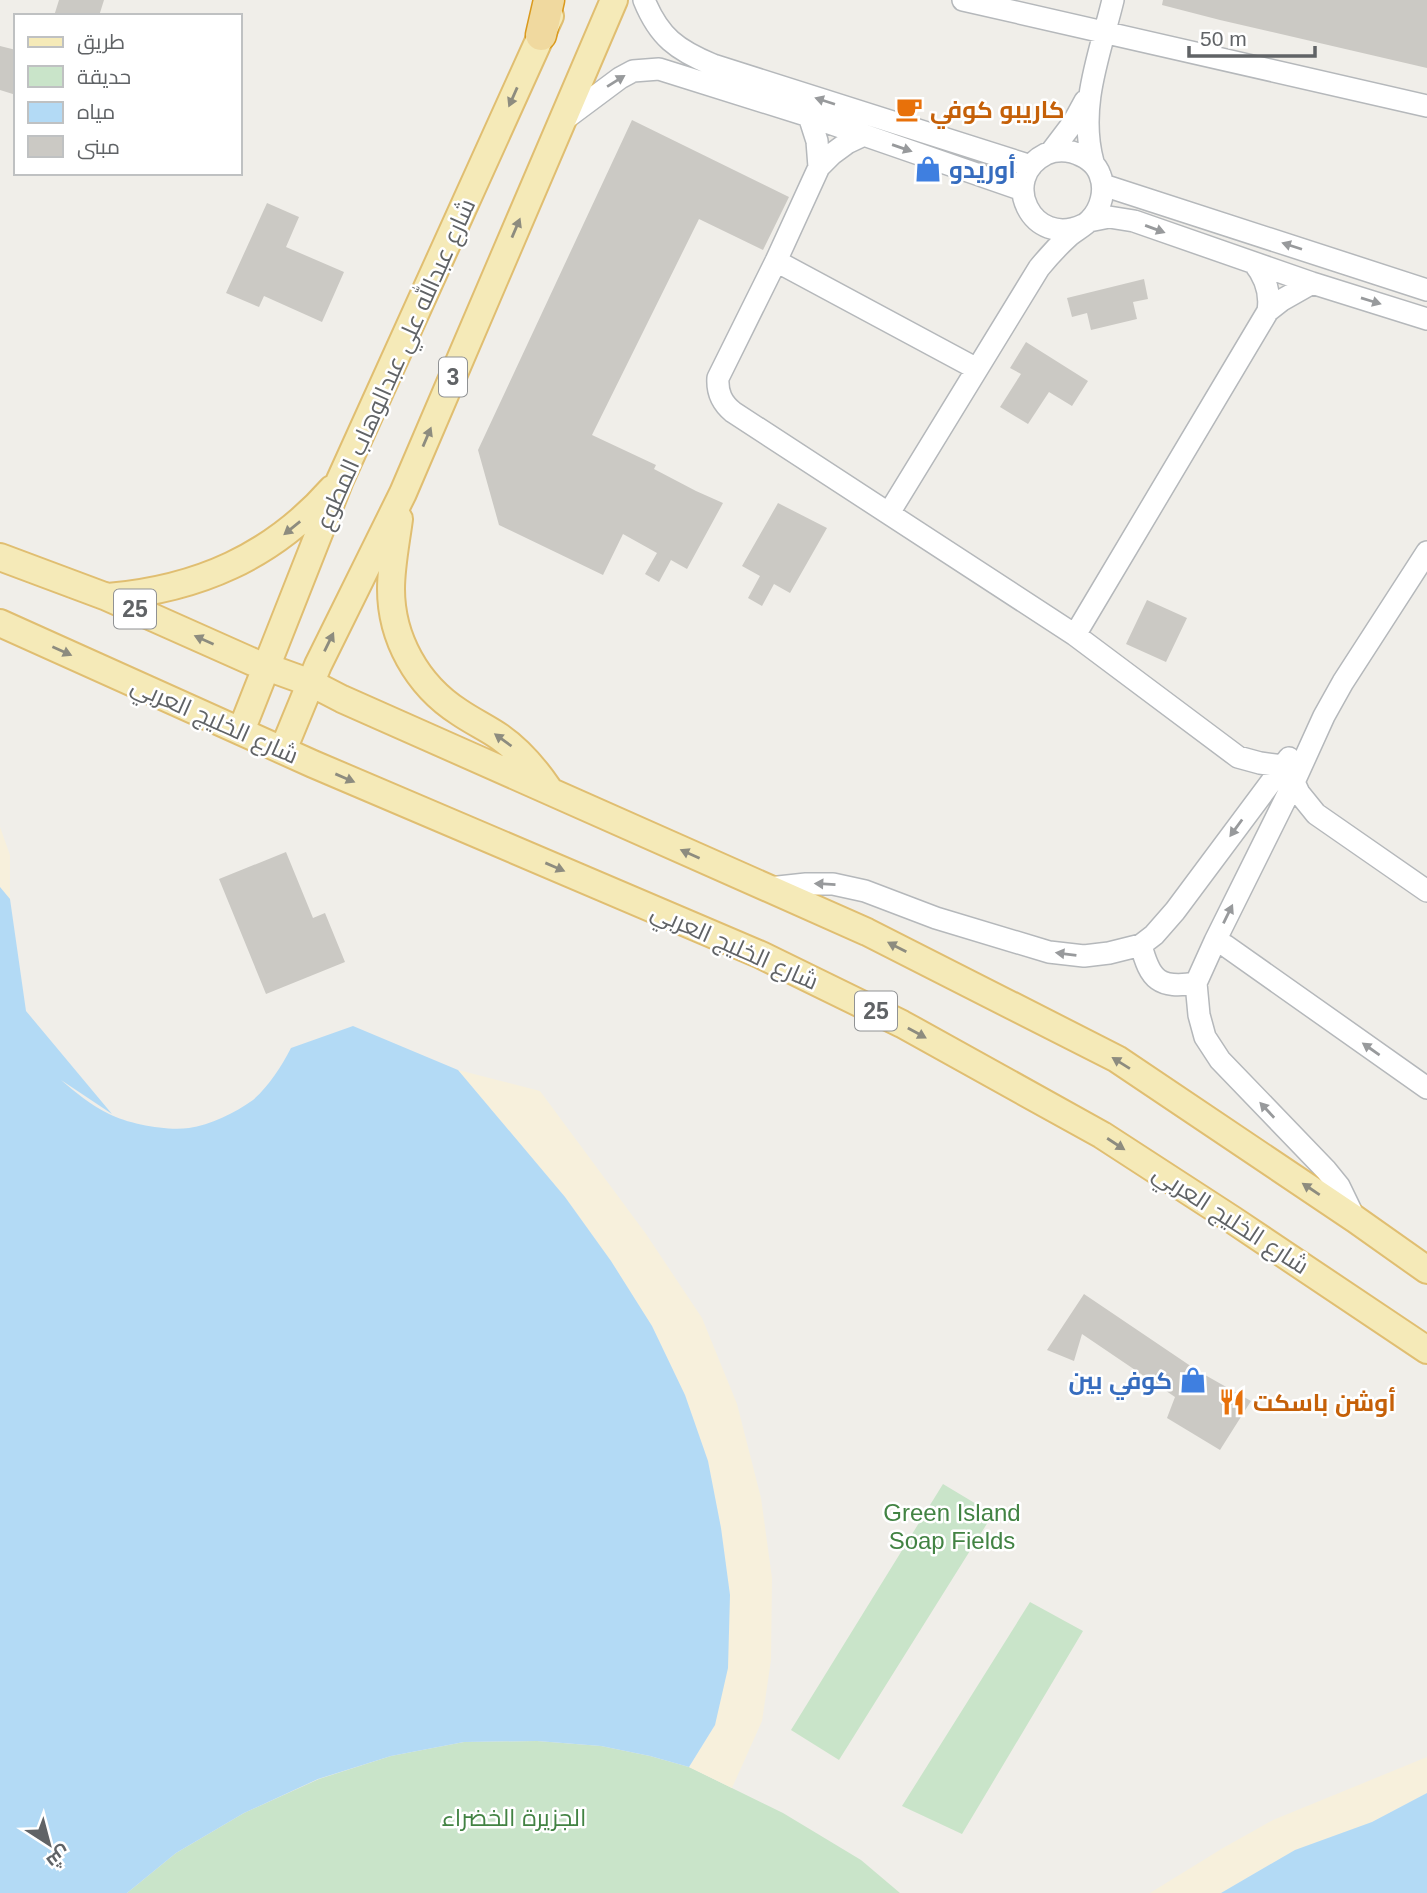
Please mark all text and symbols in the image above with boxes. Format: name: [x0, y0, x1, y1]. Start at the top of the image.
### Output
legend: [14, 14, 242, 175]
scale bar: [1189, 14, 1315, 58]
text: 50 m: [1200, 27, 1247, 50]
text: طريق: [77, 30, 125, 55]
text: حديقة: [77, 65, 131, 88]
one-way arrow: [607, 75, 626, 88]
one-way arrow: [507, 87, 518, 108]
cafe icon: كاريبو كوفي: [894, 94, 924, 124]
one-way arrow: [815, 95, 836, 106]
place label: كاريبو كوفي: [930, 96, 1065, 129]
text: مياه: [77, 100, 115, 123]
text: مبنى: [77, 135, 120, 160]
one-way arrow: [891, 143, 912, 154]
shop icon: أوريدو: [913, 154, 943, 184]
place label: أوريدو: [949, 154, 1016, 184]
street label: شارع عبدالله علي عبدالوهاب المطوع: [308, 194, 486, 536]
one-way arrow: [511, 217, 522, 238]
one-way arrow: [1145, 224, 1166, 235]
one-way arrow: [1282, 240, 1303, 251]
one-way arrow: [1361, 297, 1382, 307]
road number: 3: [439, 358, 467, 396]
one-way arrow: [421, 427, 433, 447]
one-way arrow: [283, 520, 300, 535]
road number: 25: [114, 590, 156, 628]
one-way arrow: [324, 632, 335, 652]
one-way arrow: [194, 634, 215, 645]
one-way arrow: [52, 645, 72, 657]
street label: شارع الخليج العربي: [125, 671, 303, 774]
one-way arrow: [494, 733, 512, 747]
one-way arrow: [335, 772, 355, 784]
one-way arrow: [1230, 819, 1244, 837]
one-way arrow: [680, 848, 700, 860]
one-way arrow: [544, 862, 565, 873]
one-way arrow: [814, 879, 836, 890]
street label: شارع الخليج العربي: [645, 897, 823, 1000]
one-way arrow: [1223, 904, 1234, 924]
one-way arrow: [887, 942, 907, 953]
one-way arrow: [1055, 948, 1077, 959]
road number: 25: [855, 992, 897, 1030]
one-way arrow: [908, 1027, 927, 1039]
one-way arrow: [1362, 1042, 1380, 1056]
one-way arrow: [1112, 1056, 1131, 1069]
one-way arrow: [1260, 1102, 1276, 1119]
one-way arrow: [1106, 1138, 1125, 1151]
street label: شارع الخليج العربي: [1145, 1159, 1314, 1284]
one-way arrow: [1301, 1183, 1320, 1196]
shop icon: كوفي بين: [1178, 1365, 1208, 1395]
place label: كوفي بين: [1069, 1367, 1172, 1400]
restaurant icon: أوشن باسكت: [1217, 1387, 1247, 1417]
place label: أوشن باسكت: [1253, 1387, 1396, 1417]
park label: Green Island Soap Fields: [883, 1499, 1021, 1554]
park label: الجزيرة الخضراء: [442, 1804, 586, 1831]
north arrow: [14, 1809, 84, 1879]
text: ش: [42, 1841, 75, 1873]

